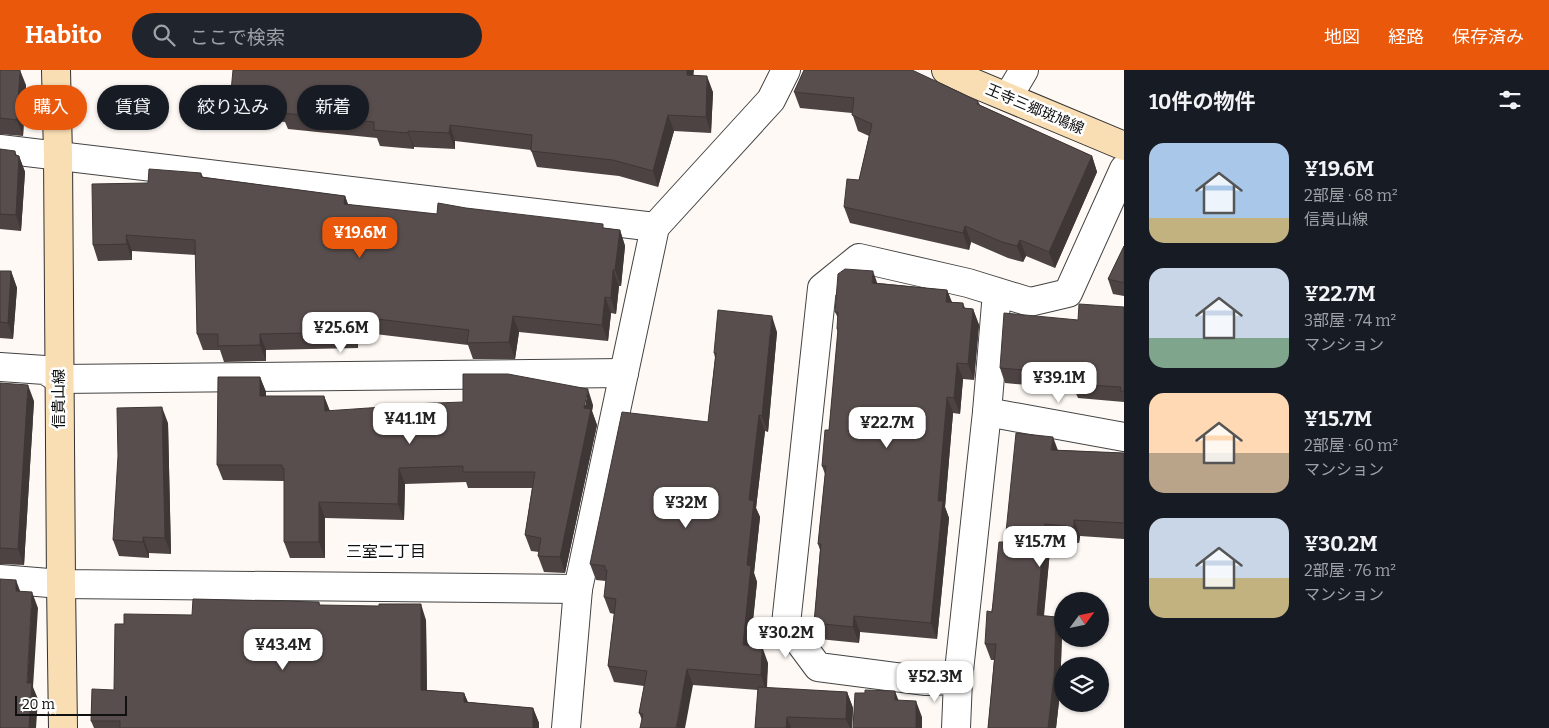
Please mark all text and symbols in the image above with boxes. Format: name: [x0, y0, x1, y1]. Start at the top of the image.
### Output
search box: [132, 13, 482, 58]
text: Habito: [25, 21, 102, 49]
icon: search: [150, 21, 178, 49]
text: ここで検索: [190, 26, 285, 49]
text: 地図: [1324, 26, 1360, 48]
text: 経路: [1388, 26, 1424, 48]
text: 保存済み: [1452, 26, 1524, 48]
street label: 王寺三郷斑鳩線: [983, 80, 1087, 138]
chip: 購入: [15, 85, 87, 130]
chip: 賃貸: [97, 85, 169, 130]
chip: 絞り込み: [179, 85, 287, 130]
chip: 新着: [297, 85, 369, 130]
icon: filters: [1496, 86, 1524, 114]
text: 10件の物件: [1149, 89, 1255, 115]
text: ¥19.6M: [1304, 156, 1374, 182]
icon: home: [1189, 163, 1249, 223]
text: 2部屋 · 68 m²: [1304, 186, 1398, 205]
text: 信貴山線: [1304, 210, 1368, 229]
pin: ¥19.6M: [319, 216, 401, 259]
text: ¥19.6M: [333, 223, 387, 242]
text: ¥22.7M: [1304, 281, 1376, 307]
icon: home: [1189, 288, 1249, 348]
text: 3部屋 · 74 m²: [1304, 311, 1396, 330]
pin: ¥25.6M: [300, 312, 382, 354]
text: ¥25.6M: [313, 318, 369, 337]
text: マンション: [1304, 335, 1384, 354]
pin: ¥39.1M: [1018, 362, 1100, 404]
text: ¥39.1M: [1033, 368, 1085, 387]
street label: 信貴山線: [50, 369, 68, 429]
pin: ¥41.1M: [369, 402, 451, 445]
pin: ¥22.7M: [846, 406, 928, 449]
text: ¥15.7M: [1304, 406, 1372, 432]
text: ¥41.1M: [384, 409, 436, 428]
text: ¥22.7M: [860, 413, 914, 432]
icon: home: [1189, 413, 1249, 473]
text: 2部屋 · 60 m²: [1304, 436, 1398, 455]
text: マンション: [1304, 460, 1384, 479]
pin: ¥32M: [656, 486, 716, 529]
text: ¥32M: [665, 493, 707, 512]
pin: ¥15.7M: [999, 526, 1081, 568]
text: ¥30.2M: [1304, 531, 1378, 557]
text: ¥15.7M: [1014, 532, 1066, 551]
icon: home: [1189, 538, 1249, 598]
district label: 三室二丁目: [346, 542, 426, 561]
text: 2部屋 · 76 m²: [1304, 561, 1396, 580]
text: マンション: [1304, 585, 1384, 604]
north arrow: [1054, 592, 1109, 648]
map controls: [1054, 592, 1109, 712]
pin: ¥30.2M: [745, 616, 827, 659]
text: ¥30.2M: [758, 623, 814, 642]
pin: ¥43.4M: [242, 628, 324, 671]
text: ¥43.4M: [255, 635, 311, 654]
button: layers: [1054, 657, 1109, 712]
pin: ¥52.3M: [894, 660, 976, 703]
text: ¥52.3M: [907, 667, 963, 686]
scale bar: [15, 693, 128, 716]
text: 20 m: [22, 696, 55, 713]

